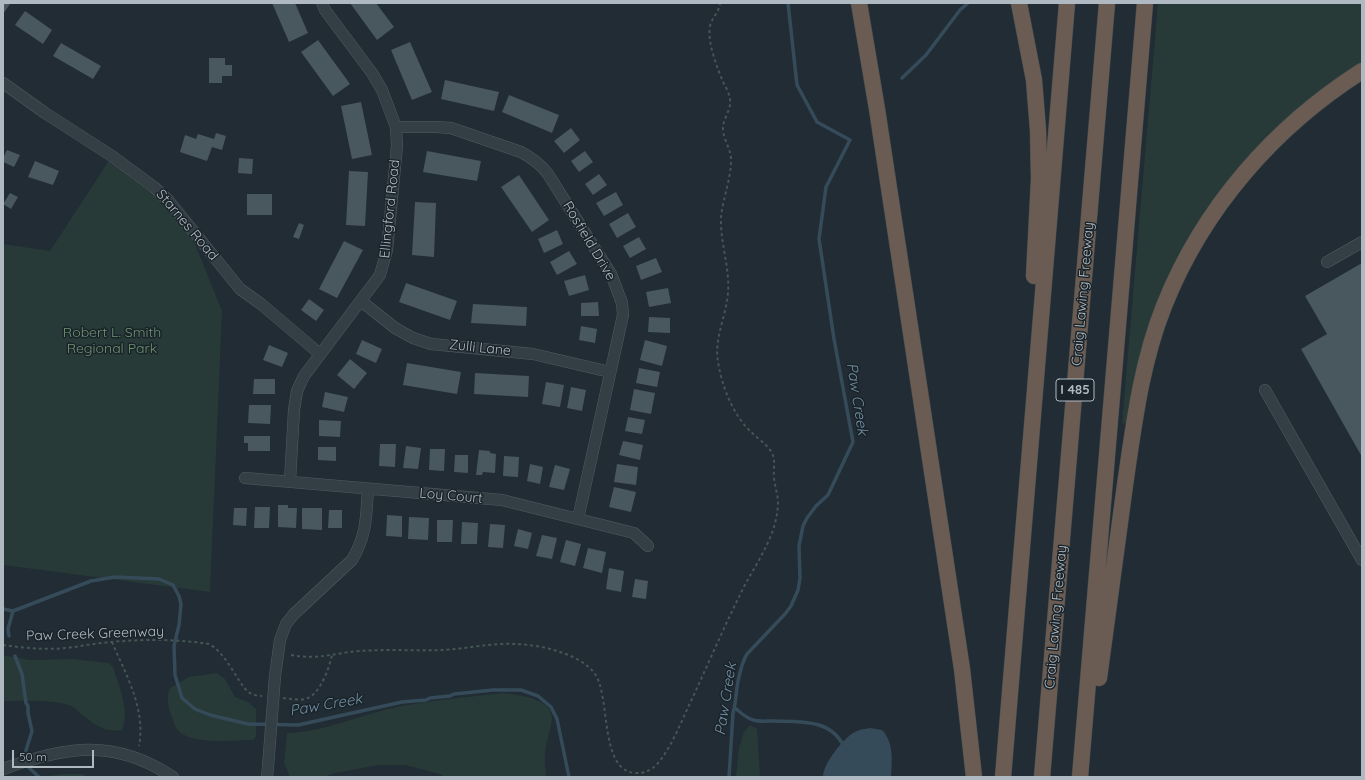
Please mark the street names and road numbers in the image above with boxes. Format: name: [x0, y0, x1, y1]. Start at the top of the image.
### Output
street label: Ellingford Road: [376, 159, 404, 259]
street label: Starnes Road: [152, 186, 222, 264]
street label: Rosfield Drive: [559, 198, 619, 284]
street label: Craig Lawing Freeway: [1068, 221, 1098, 367]
street label: Zulli Lane: [448, 336, 512, 360]
road number: I 485: [1056, 379, 1094, 401]
street label: Loy Court: [419, 485, 483, 507]
street label: Craig Lawing Freeway: [1041, 544, 1071, 690]
street label: Paw Creek Greenway: [26, 623, 164, 645]

